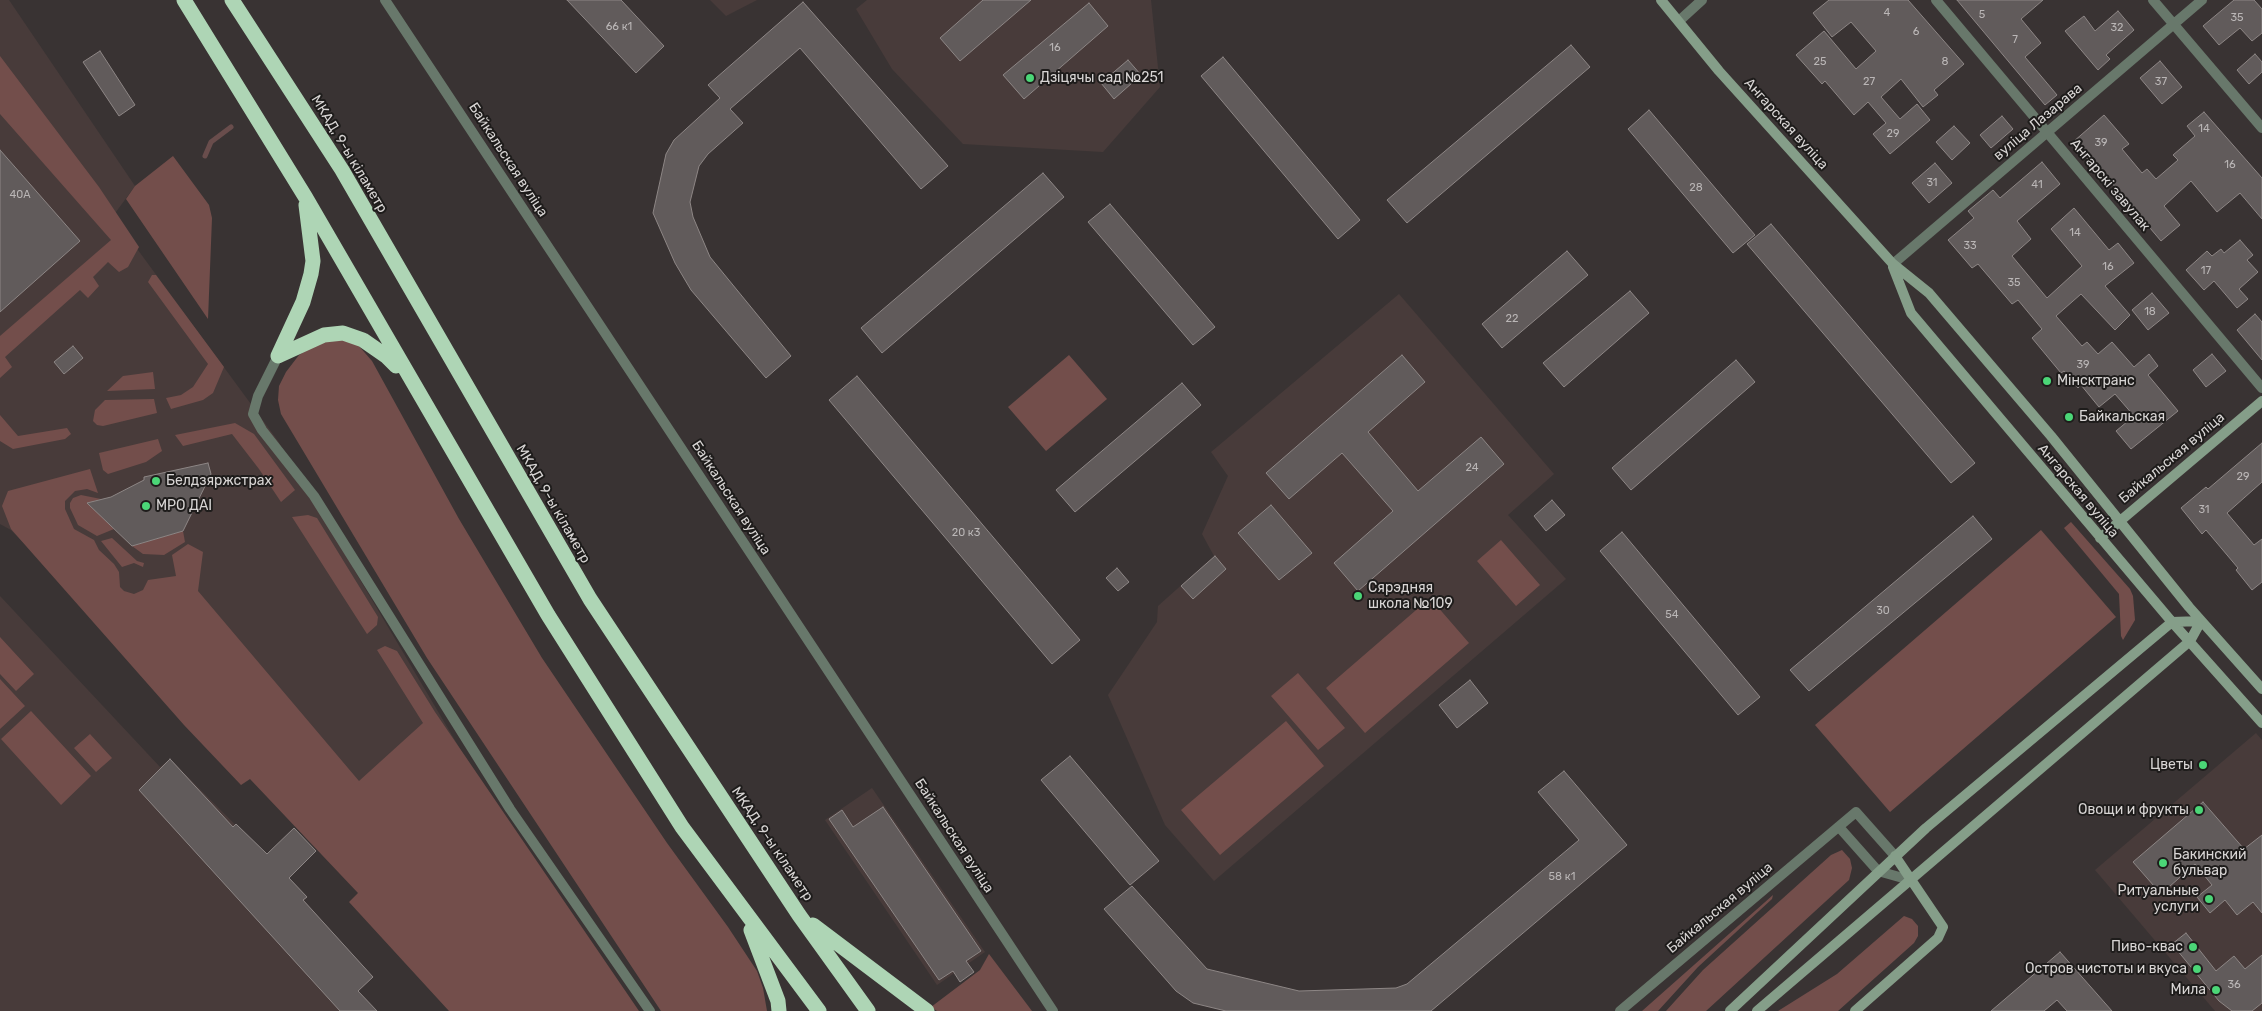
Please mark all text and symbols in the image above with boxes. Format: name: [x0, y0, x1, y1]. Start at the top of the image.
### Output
house number: 4: [1884, 6, 1890, 20]
house number: 5: [1979, 8, 1985, 22]
house number: 35: [2230, 11, 2244, 25]
house number: 66 к1: [606, 20, 632, 34]
house number: 32: [2110, 21, 2124, 35]
house number: 6: [1913, 25, 1919, 39]
house number: 7: [2012, 33, 2018, 47]
house number: 16: [1049, 41, 1061, 55]
house number: 25: [1814, 55, 1826, 69]
house number: 8: [1942, 55, 1948, 69]
place label: Дзіцячы сад №251: [1040, 70, 1164, 86]
marker: Дзіцячы сад №251: [1024, 72, 1036, 84]
street label: Ангарская вуліца: [1741, 75, 1831, 173]
house number: 27: [1863, 75, 1875, 89]
house number: 37: [2155, 75, 2167, 89]
street label: вуліца Лазарава: [1990, 80, 2086, 164]
street label: МКАД, 9-ы кіламетр: [307, 92, 391, 216]
street label: Байкальская вуліца: [465, 100, 551, 220]
house number: 14: [2198, 122, 2210, 136]
house number: 29: [1887, 127, 1899, 141]
street label: Ангарскі завулак: [2066, 135, 2154, 235]
house number: 39: [2094, 136, 2108, 150]
house number: 16: [2224, 158, 2236, 172]
house number: 31: [1926, 176, 1938, 190]
house number: 41: [2031, 178, 2043, 192]
house number: 28: [1689, 181, 1703, 195]
house number: 40А: [9, 188, 31, 202]
house number: 14: [2069, 226, 2081, 240]
house number: 33: [1963, 239, 1977, 253]
house number: 16: [2102, 260, 2114, 274]
house number: 17: [2201, 264, 2211, 278]
house number: 35: [2007, 276, 2021, 290]
house number: 18: [2144, 305, 2156, 319]
house number: 22: [1506, 312, 1518, 326]
house number: 39: [2076, 358, 2090, 372]
place label: Мінсктранс: [2057, 373, 2135, 389]
marker: Мінсктранс: [2041, 375, 2053, 387]
place label: Байкальская: [2079, 409, 2165, 425]
street label: Байкальская вуліца: [2116, 409, 2228, 507]
marker: Байкальская: [2063, 411, 2075, 423]
street label: Байкальская вуліца: [688, 438, 774, 558]
street label: Ангарская вуліца: [2034, 441, 2122, 541]
street label: МКАД, 9-ы кіламетр: [512, 442, 594, 566]
house number: 24: [1465, 461, 1479, 475]
house number: 29: [2237, 470, 2249, 484]
place label: Белдзяржстрах: [166, 473, 272, 489]
marker: Белдзяржстрах: [150, 475, 162, 487]
place label: МРО ДАІ: [156, 498, 212, 514]
marker: МРО ДАІ: [140, 500, 152, 512]
house number: 31: [2198, 503, 2210, 517]
house number: 20 к3: [952, 526, 980, 540]
place label: Сярэдняя школа №109: [1368, 580, 1453, 612]
marker: Сярэдняя школа №109: [1352, 590, 1364, 602]
house number: 30: [1876, 604, 1890, 618]
house number: 54: [1665, 608, 1679, 622]
place label: Цветы: [2150, 757, 2193, 773]
marker: Цветы: [2197, 759, 2209, 771]
street label: Байкальская вуліца: [911, 776, 997, 896]
street label: МКАД, 9-ы кіламетр: [728, 784, 816, 904]
place label: Овощи и фрукты: [2078, 802, 2189, 818]
marker: Овощи и фрукты: [2193, 804, 2205, 816]
place label: Бакинский бульвар: [2173, 847, 2247, 880]
marker: Бакинский бульвар: [2157, 857, 2169, 869]
street label: Байкальская вуліца: [1664, 859, 1776, 957]
house number: 58 к1: [1549, 870, 1575, 884]
place label: Ритуальные услуги: [2118, 883, 2199, 916]
marker: Ритуальные услуги: [2203, 893, 2215, 905]
place label: Пиво-квас: [2111, 939, 2183, 955]
marker: Пиво-квас: [2187, 941, 2199, 953]
place label: Остров чистоты и вкуса: [2025, 961, 2187, 977]
marker: Остров чистоты и вкуса: [2191, 963, 2203, 975]
house number: 36: [2227, 978, 2241, 992]
place label: Мила: [2171, 982, 2206, 998]
marker: Мила: [2210, 984, 2222, 996]

